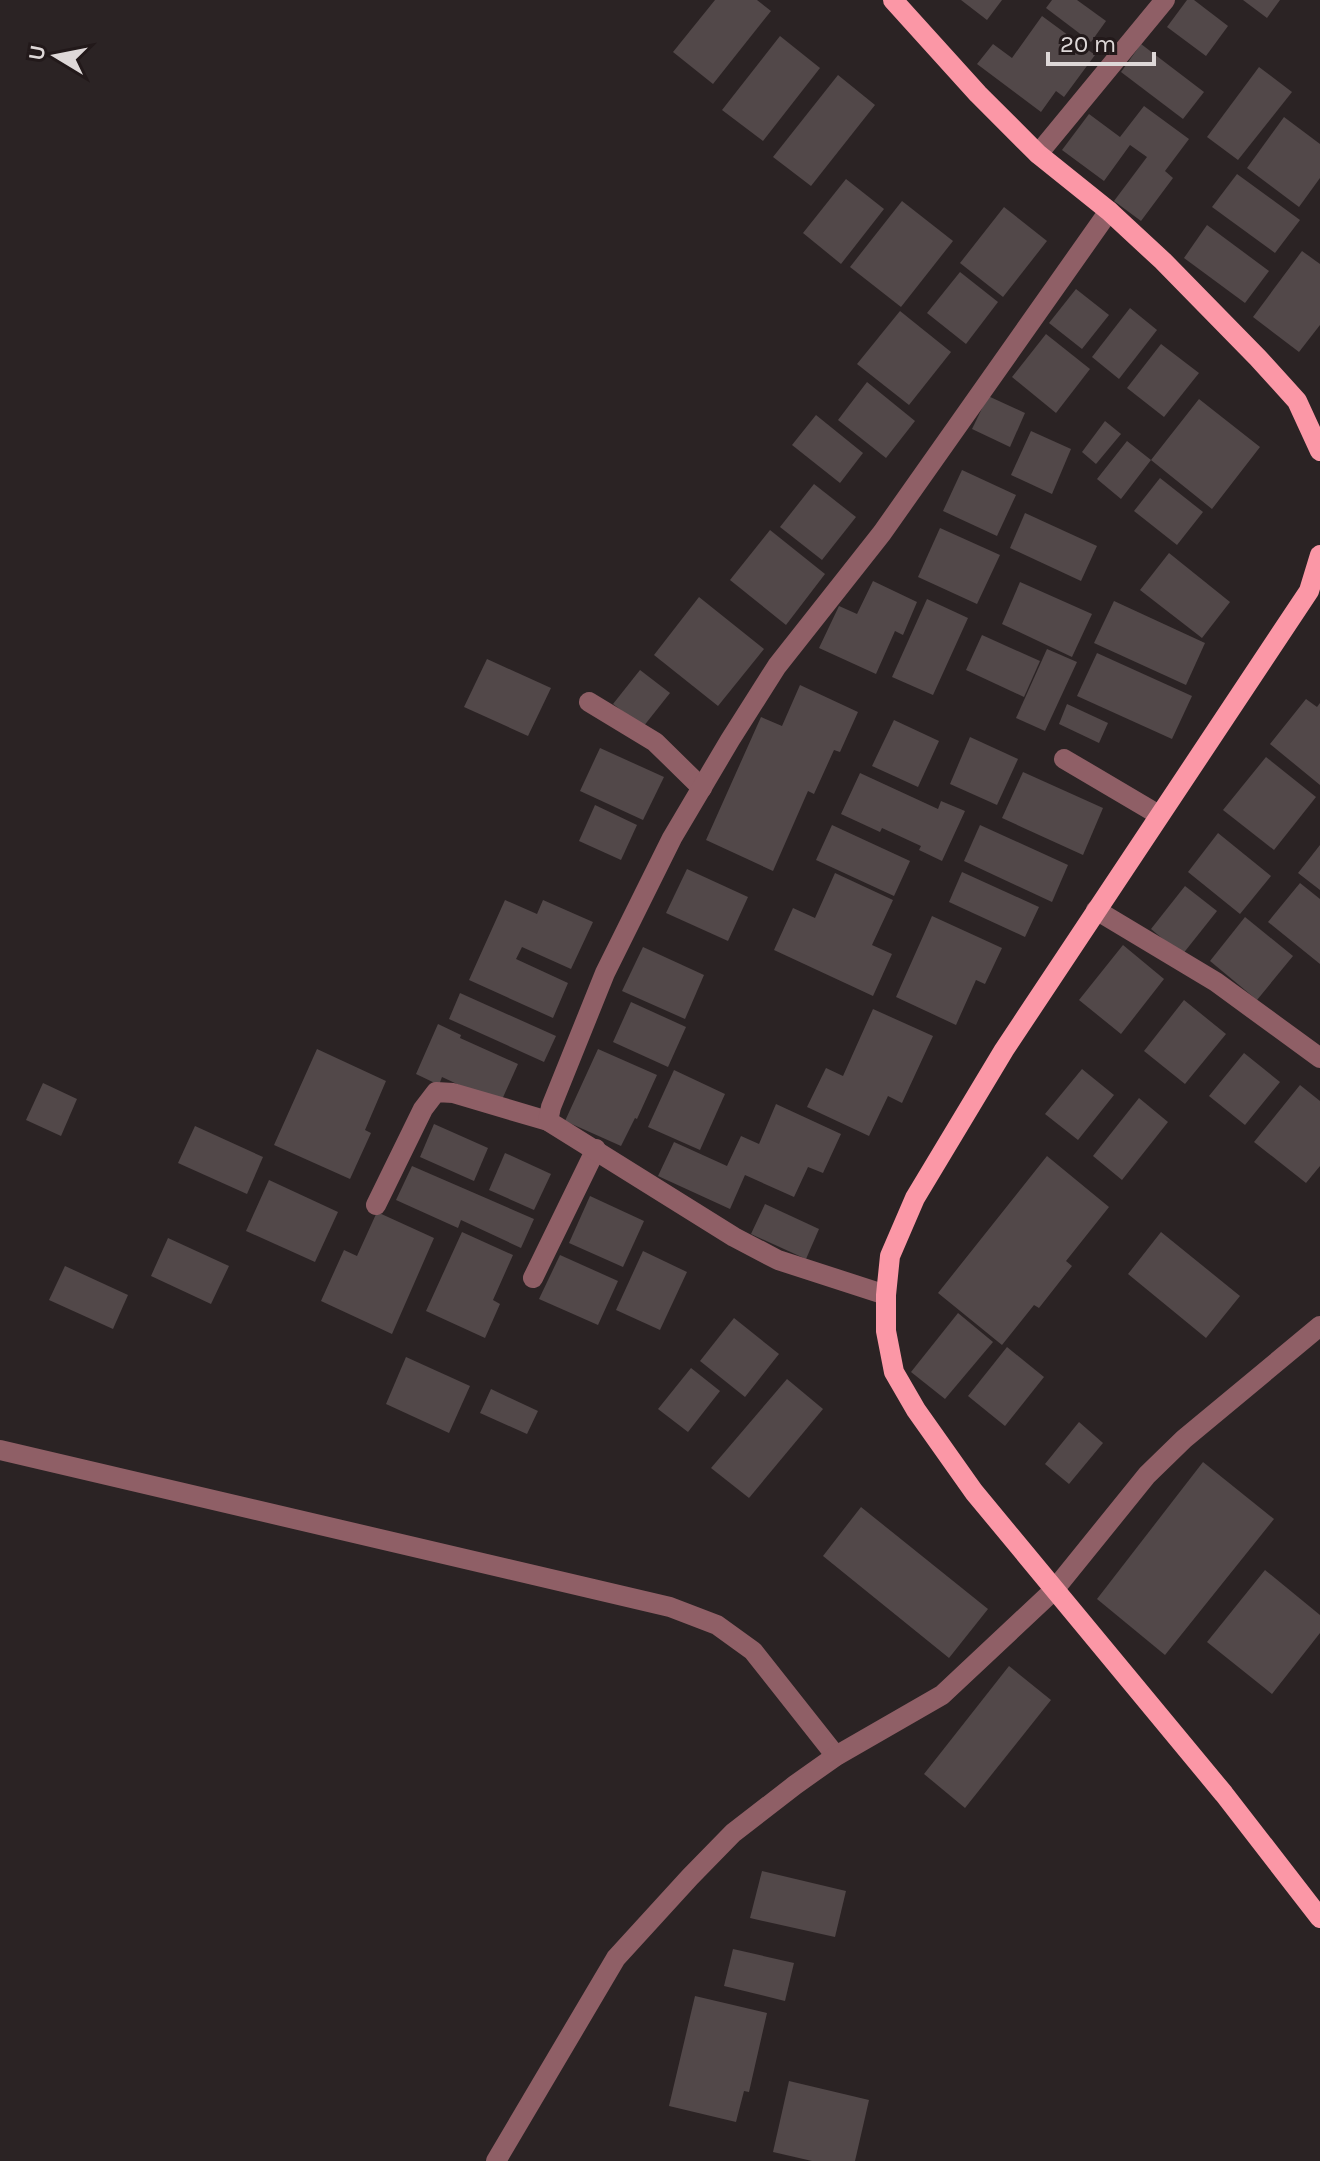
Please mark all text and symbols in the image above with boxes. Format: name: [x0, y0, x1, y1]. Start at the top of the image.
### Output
north arrow: [16, 16, 96, 96]
scale bar: [1048, 16, 1154, 66]
text: 20 m: [1060, 30, 1116, 58]
text: U: [23, 43, 51, 62]

